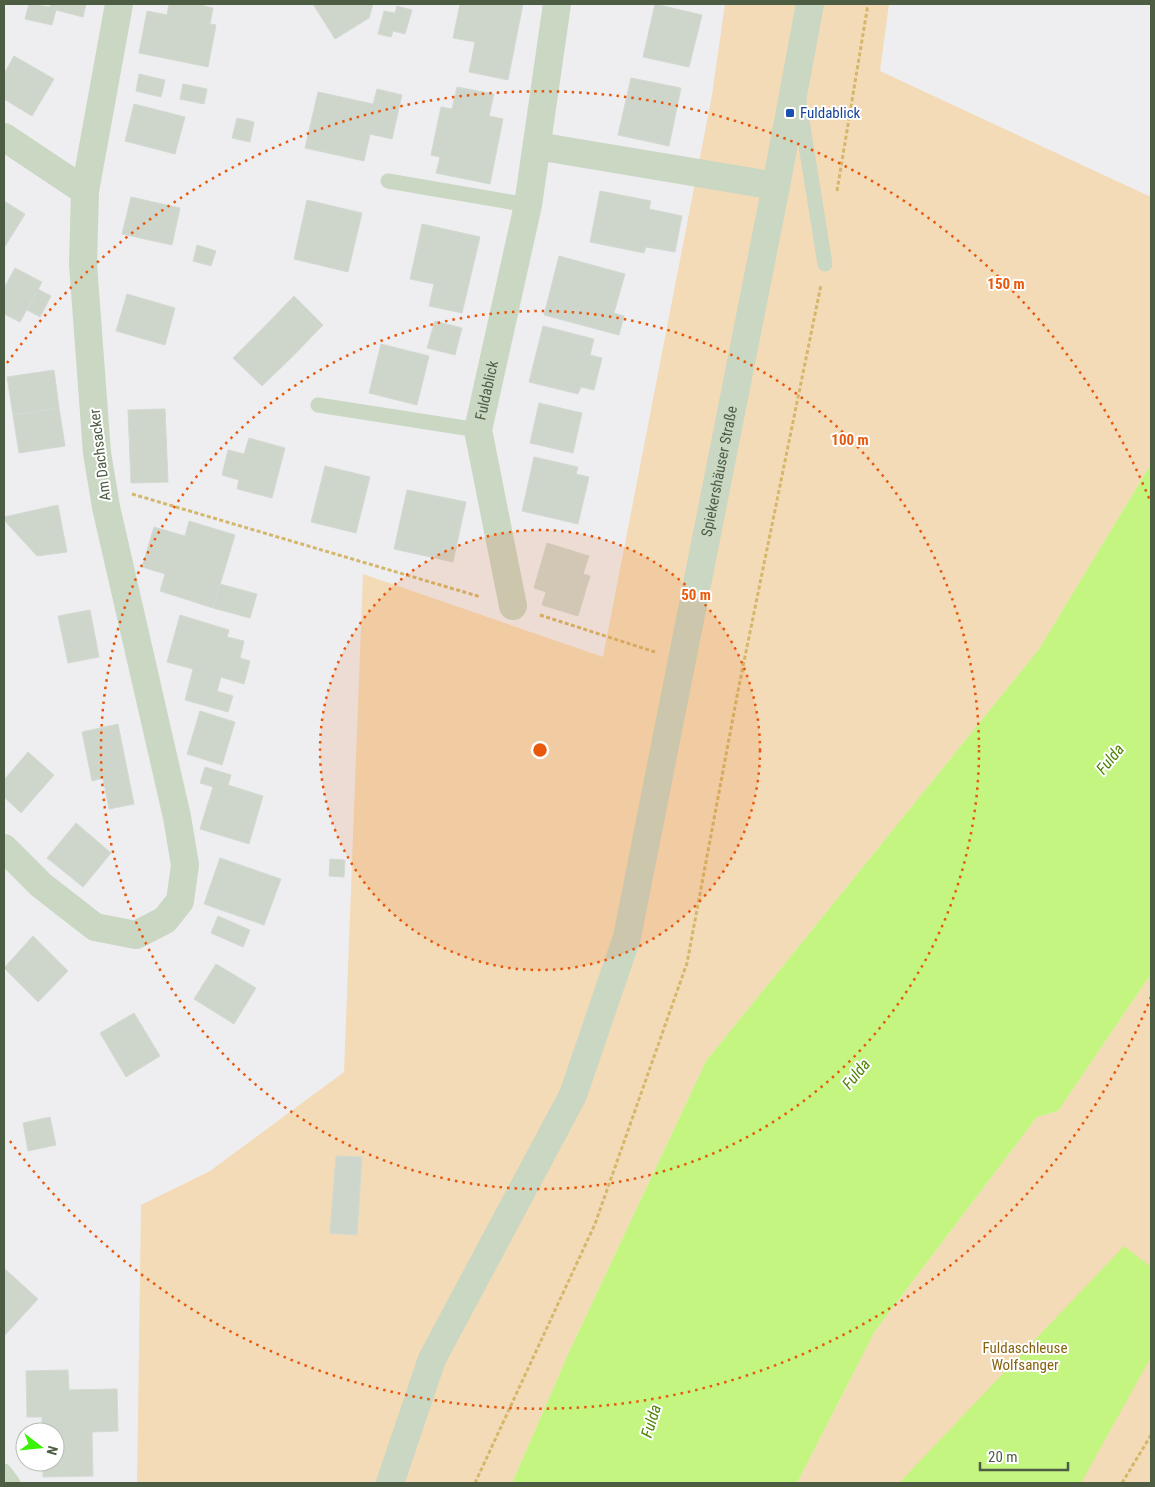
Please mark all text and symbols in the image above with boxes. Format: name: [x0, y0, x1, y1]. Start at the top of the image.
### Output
place label: Fuldablick: [800, 104, 861, 122]
marker: Fuldablick: [784, 107, 796, 119]
text: 150 m: [987, 275, 1025, 293]
street label: Fuldablick: [471, 359, 502, 422]
street label: Spiekershäuser Straße: [698, 404, 741, 538]
street label: Am Dachsacker: [85, 408, 115, 502]
text: 100 m: [831, 431, 869, 449]
text: 50 m: [681, 586, 711, 604]
water label: Fulda: [1092, 740, 1128, 778]
centre of rings: [531, 741, 549, 759]
water label: Fulda: [838, 1055, 874, 1093]
park label: Fuldaschleuse Wolfsanger: [983, 1339, 1067, 1374]
water label: Fulda: [637, 1402, 665, 1440]
north arrow: [15, 1422, 65, 1472]
scale bar: [980, 1440, 1068, 1472]
text: N: [44, 1444, 61, 1457]
text: 20 m: [988, 1448, 1018, 1466]

